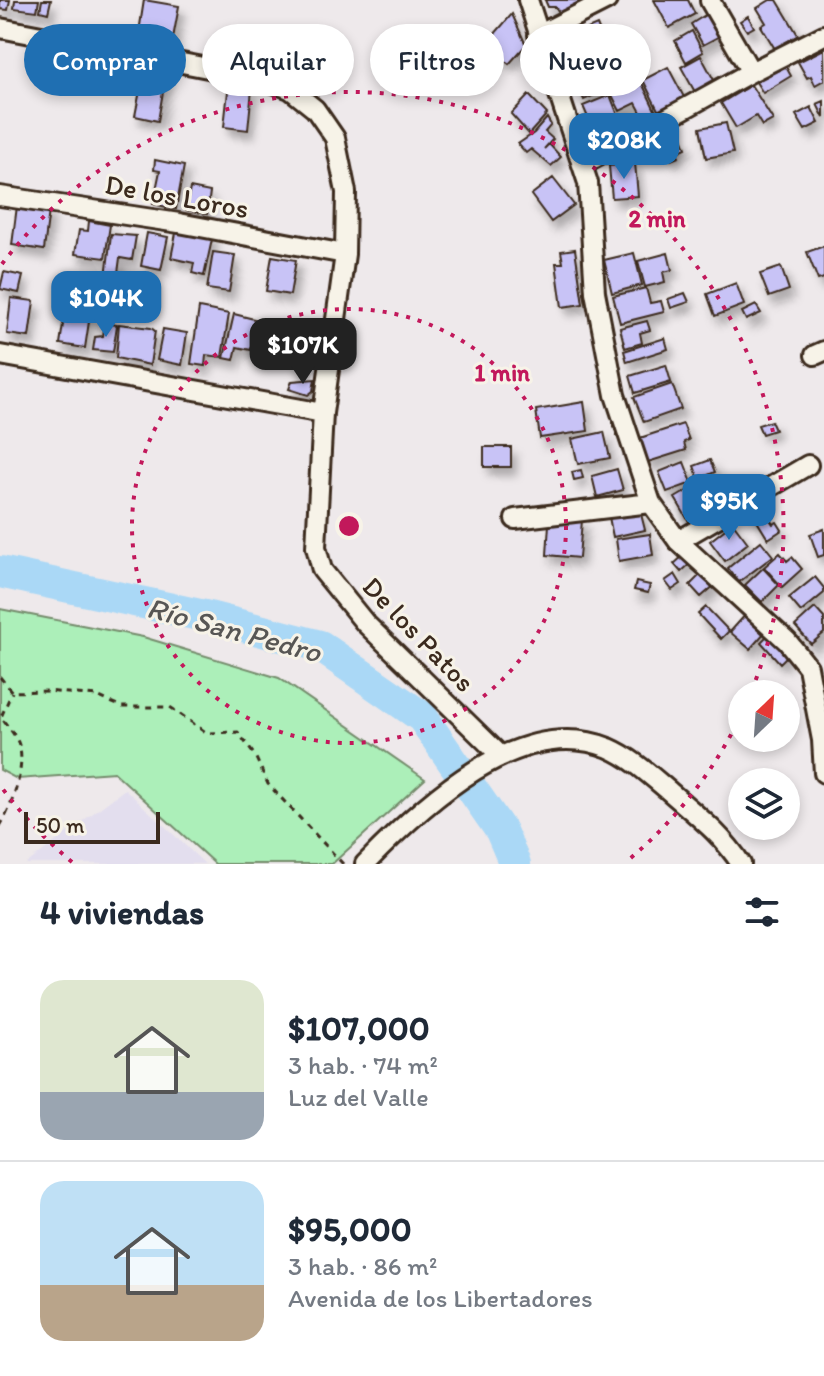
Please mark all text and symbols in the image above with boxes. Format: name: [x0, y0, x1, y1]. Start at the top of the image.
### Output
chip: Comprar: [24, 24, 186, 96]
chip: Alquilar: [202, 24, 354, 96]
chip: Filtros: [370, 24, 504, 96]
chip: Nuevo: [520, 24, 651, 96]
pin: $208K: [568, 113, 680, 181]
text: $208K: [587, 123, 661, 155]
street label: De los Loros: [102, 167, 252, 225]
text: 2 min: [628, 204, 686, 233]
pin: $104K: [50, 271, 162, 339]
text: $104K: [69, 281, 143, 313]
pin: $107K: [247, 318, 359, 386]
text: $107K: [268, 328, 338, 360]
text: 1 min: [474, 358, 530, 387]
pin: $95K: [682, 474, 776, 542]
text: $95K: [700, 484, 758, 516]
centre of rings: [335, 512, 363, 540]
street label: De los Patos: [356, 569, 482, 699]
water label: Río San Pedro: [143, 589, 327, 671]
north arrow: [728, 680, 800, 752]
map controls: [728, 680, 800, 840]
button: layers: [728, 768, 800, 840]
scale bar: [24, 808, 160, 844]
text: 50 m: [36, 812, 85, 839]
icon: filters: [740, 890, 784, 934]
text: 4 viviendas: [40, 892, 204, 933]
text: $107,000: [288, 1008, 430, 1049]
icon: home: [104, 1012, 200, 1108]
text: 3 hab. · 74 m²: [288, 1049, 438, 1081]
text: Luz del Valle: [288, 1081, 429, 1113]
text: $95,000: [288, 1209, 412, 1250]
icon: home: [104, 1213, 200, 1309]
text: 3 hab. · 86 m²: [288, 1250, 437, 1282]
text: Avenida de los Libertadores: [288, 1282, 593, 1314]

